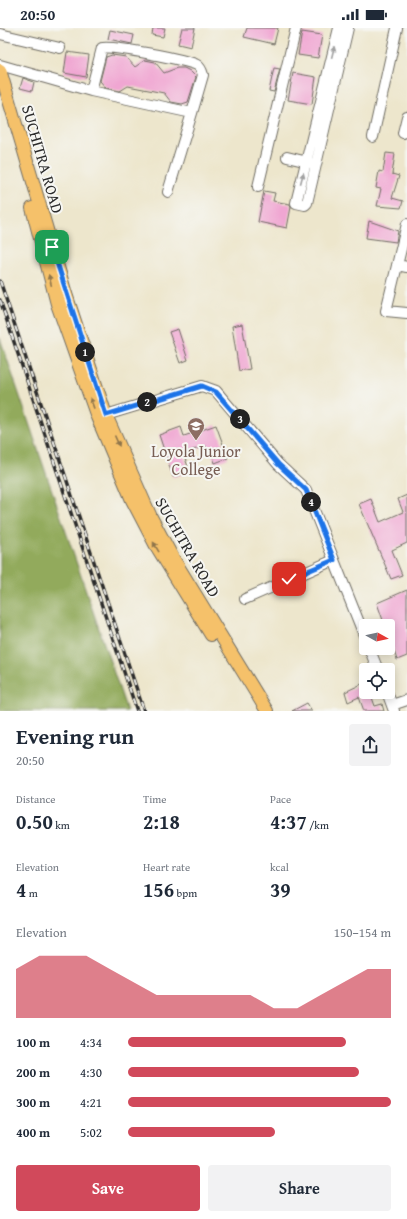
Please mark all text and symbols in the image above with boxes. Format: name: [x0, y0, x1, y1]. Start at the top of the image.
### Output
text: 20:50: [20, 4, 55, 25]
one-way arrow: [331, 46, 337, 58]
street label: SUCHITRA ROAD: [16, 102, 70, 216]
one-way arrow: [299, 172, 305, 184]
pin: [35, 230, 69, 264]
icon: arrive: [41, 236, 63, 258]
one-way arrow: [47, 273, 53, 286]
pin: 1: [75, 342, 95, 362]
text: 1: [82, 344, 88, 360]
pin: 2: [137, 392, 157, 412]
text: 2: [144, 394, 150, 410]
one-way arrow: [88, 396, 94, 408]
pin: 3: [230, 409, 250, 429]
text: 3: [237, 411, 243, 427]
school or university icon: Loyola Junior College: [186, 416, 206, 441]
one-way arrow: [114, 435, 120, 446]
place label: Loyola Junior College: [151, 439, 241, 481]
pin: 4: [301, 492, 321, 512]
street label: SUCHITRA ROAD: [150, 493, 227, 602]
text: 4: [308, 494, 314, 510]
one-way arrow: [153, 541, 160, 553]
pin: [272, 562, 306, 596]
icon: check: [278, 568, 300, 590]
north arrow: [359, 619, 395, 655]
map controls: [359, 619, 395, 699]
button: locate: [359, 663, 395, 699]
text: Evening run: [16, 720, 134, 752]
button: share: [349, 724, 391, 766]
text: 20:50: [16, 751, 44, 770]
text: Distance: [16, 791, 55, 807]
text: Time: [143, 791, 166, 807]
text: Pace: [270, 791, 291, 807]
text: 0.50: [16, 807, 53, 836]
text: 2:18: [143, 807, 180, 836]
text: 4:37: [270, 807, 307, 836]
text: km: [53, 817, 70, 833]
text: /km: [307, 817, 329, 833]
text: Elevation: [16, 859, 59, 875]
text: Heart rate: [143, 859, 190, 875]
text: kcal: [270, 859, 289, 875]
text: 4: [16, 875, 26, 904]
text: 156: [143, 875, 174, 904]
text: 39: [270, 875, 291, 904]
text: m: [26, 885, 38, 901]
text: bpm: [174, 885, 197, 901]
text: Elevation: [16, 923, 67, 942]
text: 150–154 m: [334, 923, 391, 942]
text: 100 m: [16, 1033, 50, 1052]
text: 4:34: [80, 1033, 102, 1052]
text: 200 m: [16, 1063, 50, 1082]
text: 4:30: [80, 1063, 102, 1082]
text: 300 m: [16, 1093, 50, 1112]
text: 4:21: [80, 1093, 102, 1112]
text: 400 m: [16, 1123, 50, 1142]
text: 5:02: [80, 1123, 102, 1142]
button: Save: [16, 1165, 200, 1211]
button: Share: [208, 1165, 391, 1211]

